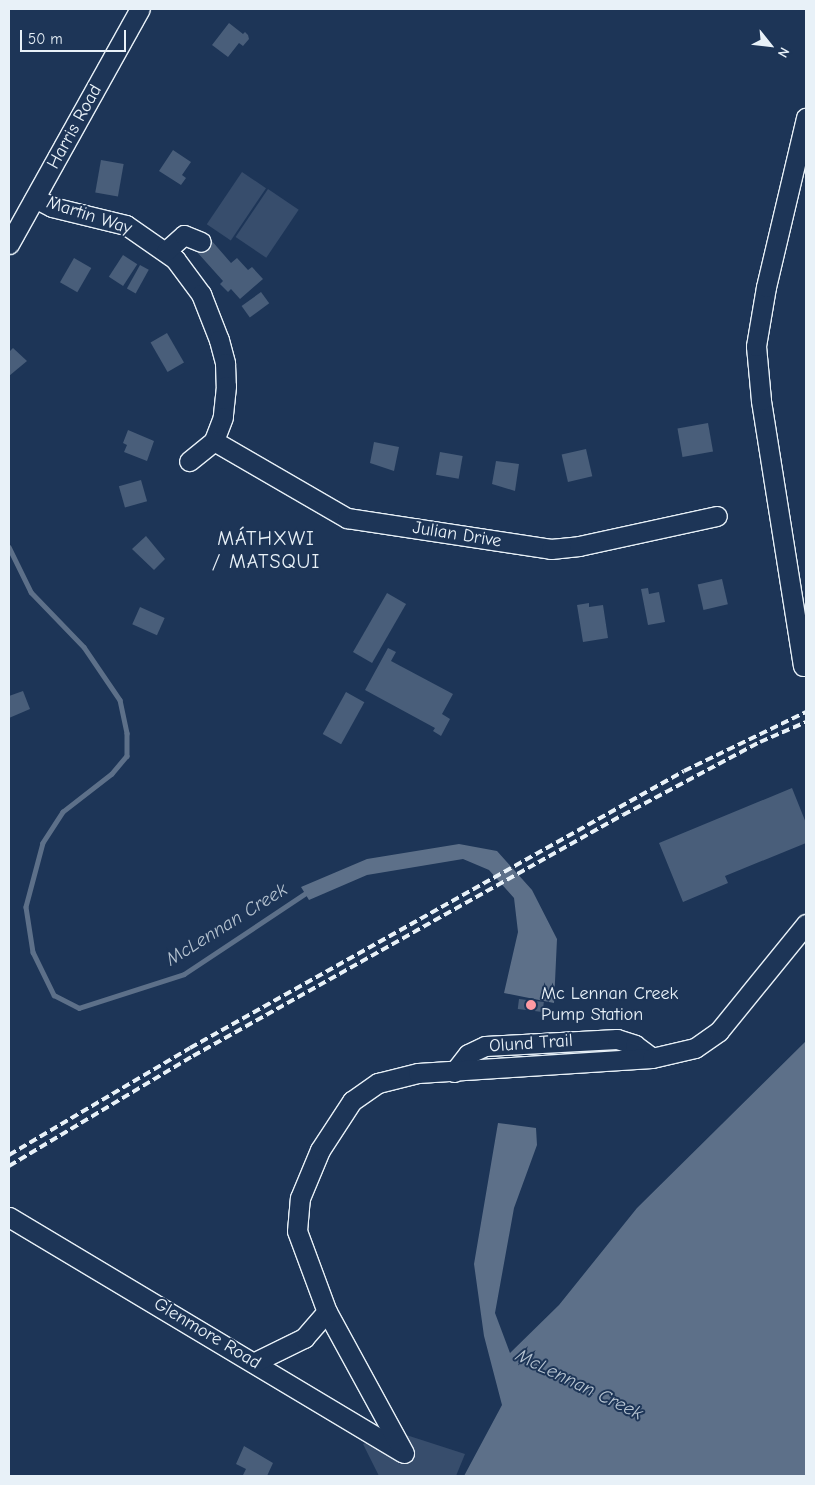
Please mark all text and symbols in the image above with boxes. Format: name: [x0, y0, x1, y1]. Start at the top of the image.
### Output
scale bar: [22, 20, 129, 52]
north arrow: [745, 20, 795, 70]
text: 50 m: [28, 30, 63, 48]
text: N: [774, 44, 793, 61]
street label: Harris Road: [43, 81, 107, 173]
street label: Martin Way: [44, 192, 134, 240]
street label: Julian Drive: [411, 517, 503, 553]
district label: MÁTHXWI / MATSQUI: [211, 527, 321, 574]
water label: McLennan Creek: [162, 879, 292, 971]
place label: Mc Lennan Creek Pump Station: [541, 984, 678, 1026]
marker: Mc Lennan Creek Pump Station: [525, 999, 537, 1011]
street label: Olund Trail: [488, 1030, 574, 1058]
street label: Glenmore Road: [150, 1294, 264, 1374]
water label: McLennan Creek: [512, 1344, 646, 1426]

